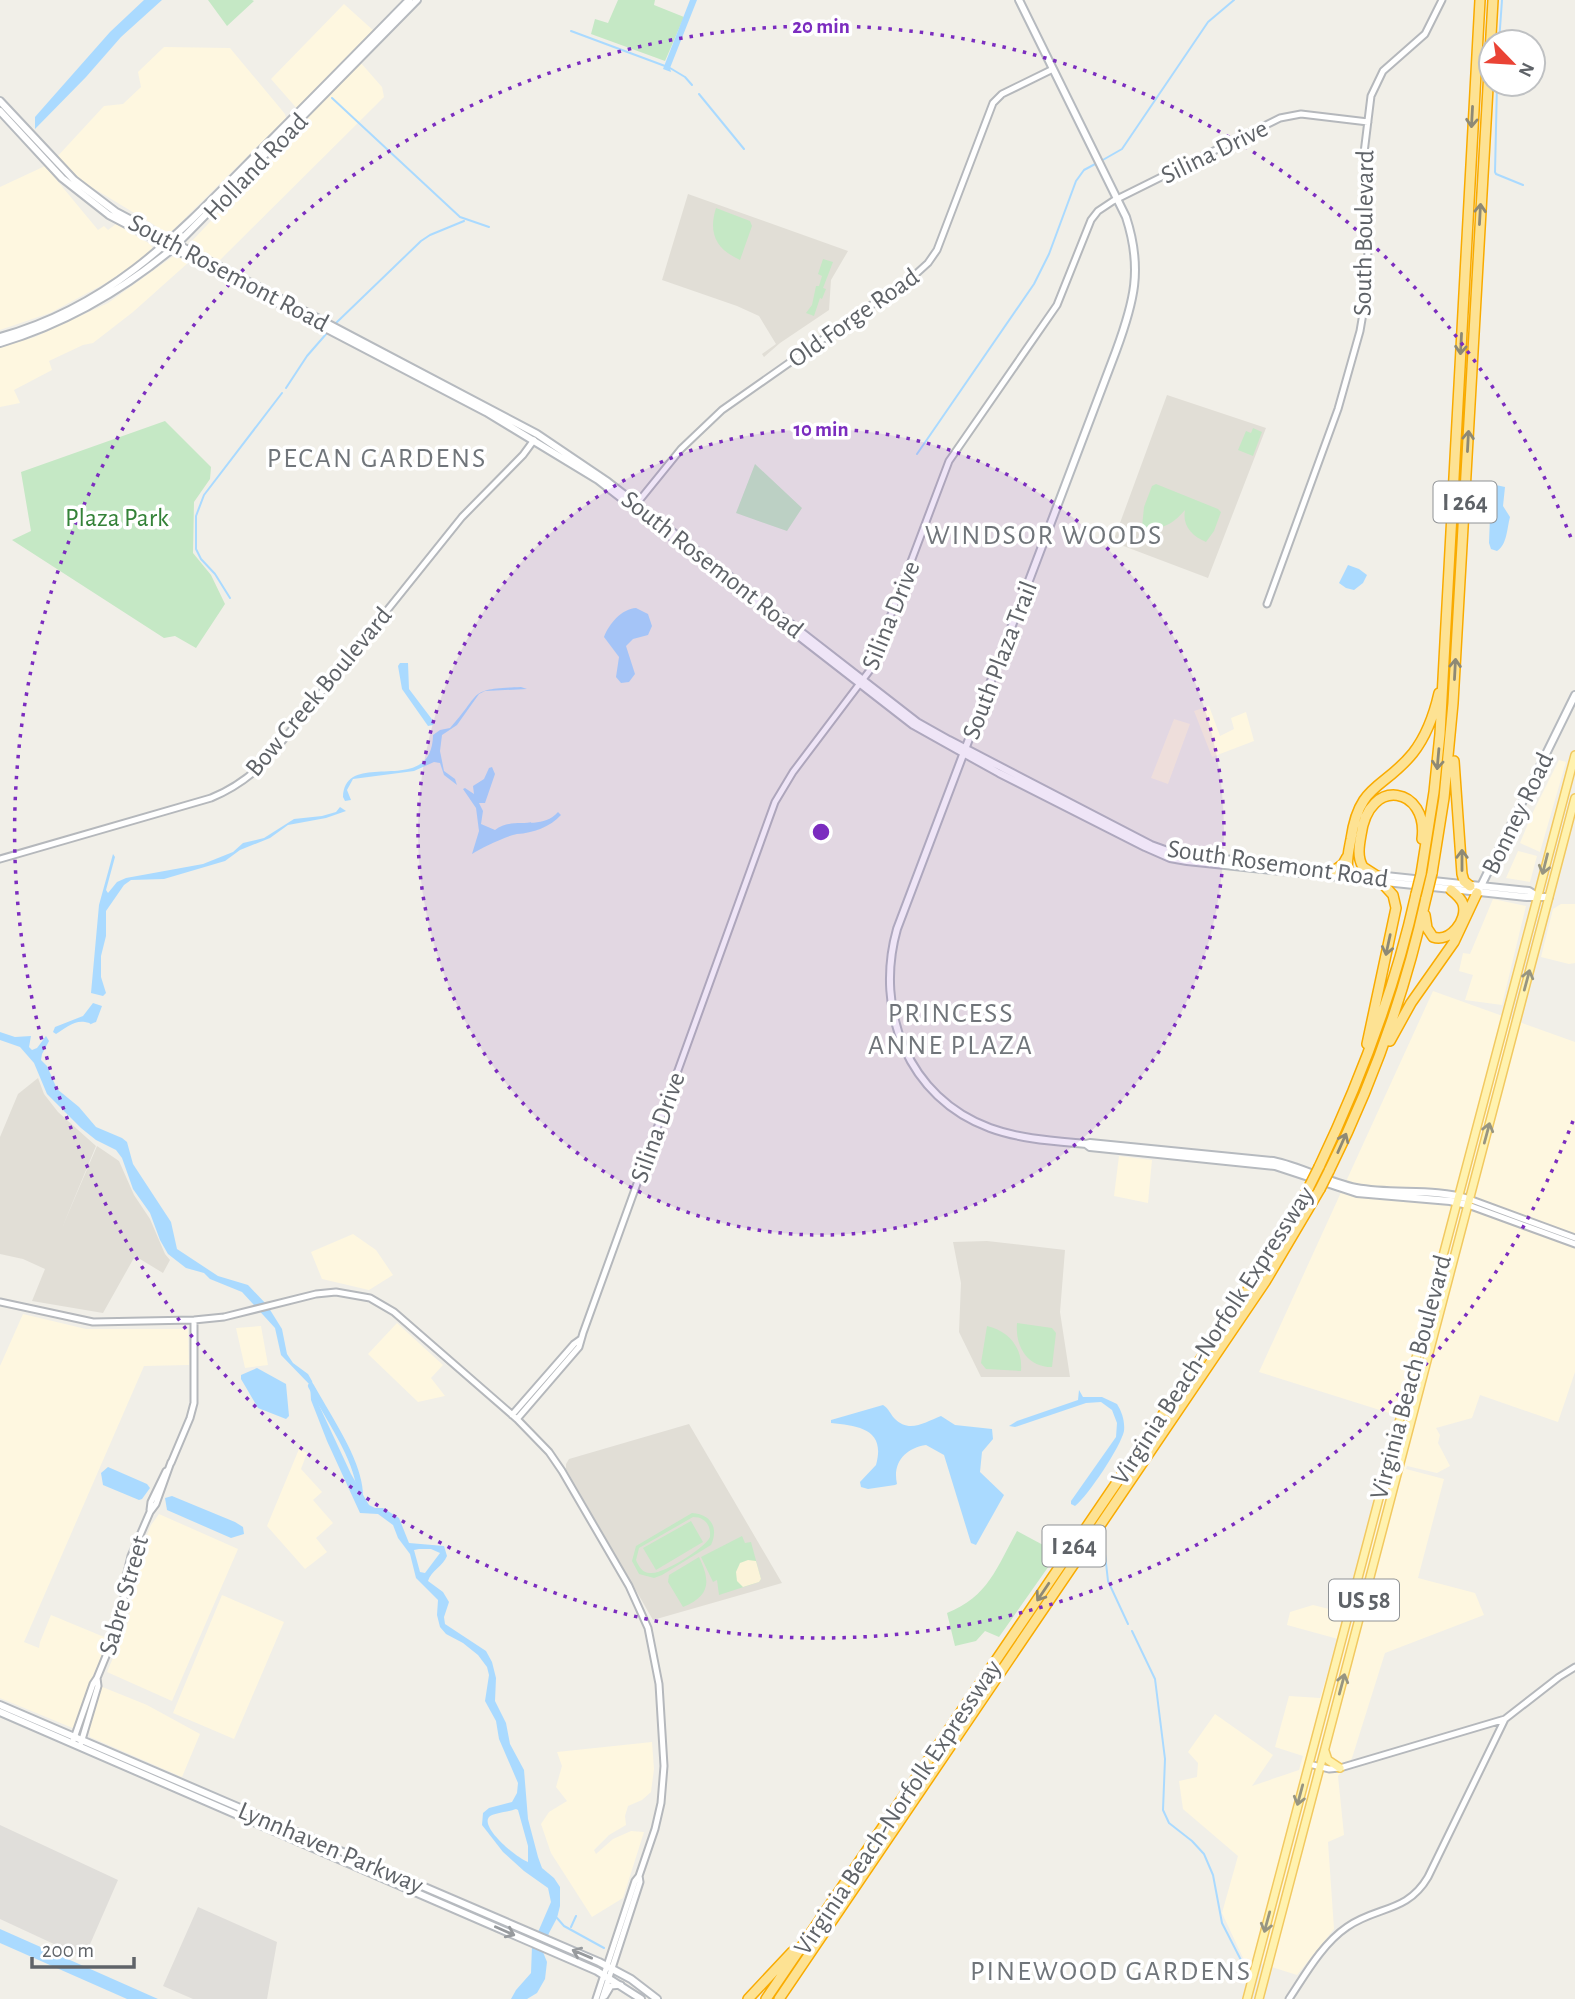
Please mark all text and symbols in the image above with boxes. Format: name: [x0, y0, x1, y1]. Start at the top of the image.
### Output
text: 20 min: [792, 16, 850, 37]
north arrow: [1477, 28, 1547, 98]
text: N: [1515, 60, 1537, 80]
one-way arrow: [1466, 105, 1479, 128]
street label: Holland Road: [199, 108, 313, 225]
street label: Silina Drive: [1157, 115, 1272, 189]
street label: South Boulevard: [1350, 150, 1378, 316]
one-way arrow: [1474, 203, 1487, 226]
street label: South Rosemont Road: [124, 209, 333, 337]
street label: Old Forge Road: [784, 263, 924, 372]
one-way arrow: [1454, 332, 1467, 355]
text: 10 min: [793, 419, 849, 440]
one-way arrow: [1462, 431, 1475, 453]
district label: PECAN GARDENS: [267, 445, 487, 473]
road number: I 264: [1434, 481, 1496, 522]
street label: South Rosemont Road: [617, 486, 808, 644]
park label: Plaza Park: [65, 505, 169, 531]
district label: WINDSOR WOODS: [925, 522, 1163, 550]
street label: Silina Drive: [857, 557, 925, 674]
street label: South Plaza Trail: [958, 578, 1042, 743]
street label: Bow Creek Boulevard: [241, 602, 397, 781]
one-way arrow: [1449, 658, 1462, 680]
one-way arrow: [1431, 748, 1444, 770]
street label: Bonney Road: [1477, 748, 1558, 878]
centre of rings: [809, 820, 833, 844]
street label: South Rosemont Road: [1166, 836, 1390, 892]
one-way arrow: [1455, 849, 1469, 872]
one-way arrow: [1538, 852, 1551, 875]
one-way arrow: [1381, 933, 1395, 956]
one-way arrow: [1521, 969, 1534, 992]
district label: PRINCESS ANNE PLAZA: [868, 1000, 1034, 1060]
street label: Silina Drive: [626, 1069, 690, 1186]
one-way arrow: [1481, 1123, 1494, 1145]
one-way arrow: [1337, 1132, 1350, 1153]
street label: Virginia Beach-Norfolk Expressway: [1107, 1182, 1319, 1489]
street label: Virginia Beach Boulevard: [1366, 1252, 1456, 1502]
road number: I 264: [1042, 1526, 1106, 1566]
street label: Sabre Street: [95, 1533, 153, 1658]
road number: US 58: [1329, 1580, 1399, 1620]
one-way arrow: [1036, 1582, 1050, 1601]
street label: Virginia Beach-Norfolk Expressway: [789, 1655, 1006, 1960]
one-way arrow: [1336, 1673, 1349, 1696]
one-way arrow: [1293, 1783, 1306, 1806]
street label: Lynnhaven Parkway: [234, 1797, 427, 1899]
one-way arrow: [1260, 1910, 1273, 1933]
one-way arrow: [494, 1925, 515, 1938]
scale bar: [32, 1926, 133, 1970]
text: 200 m: [42, 1940, 94, 1961]
one-way arrow: [571, 1947, 593, 1960]
district label: PINEWOOD GARDENS: [970, 1958, 1252, 1986]

